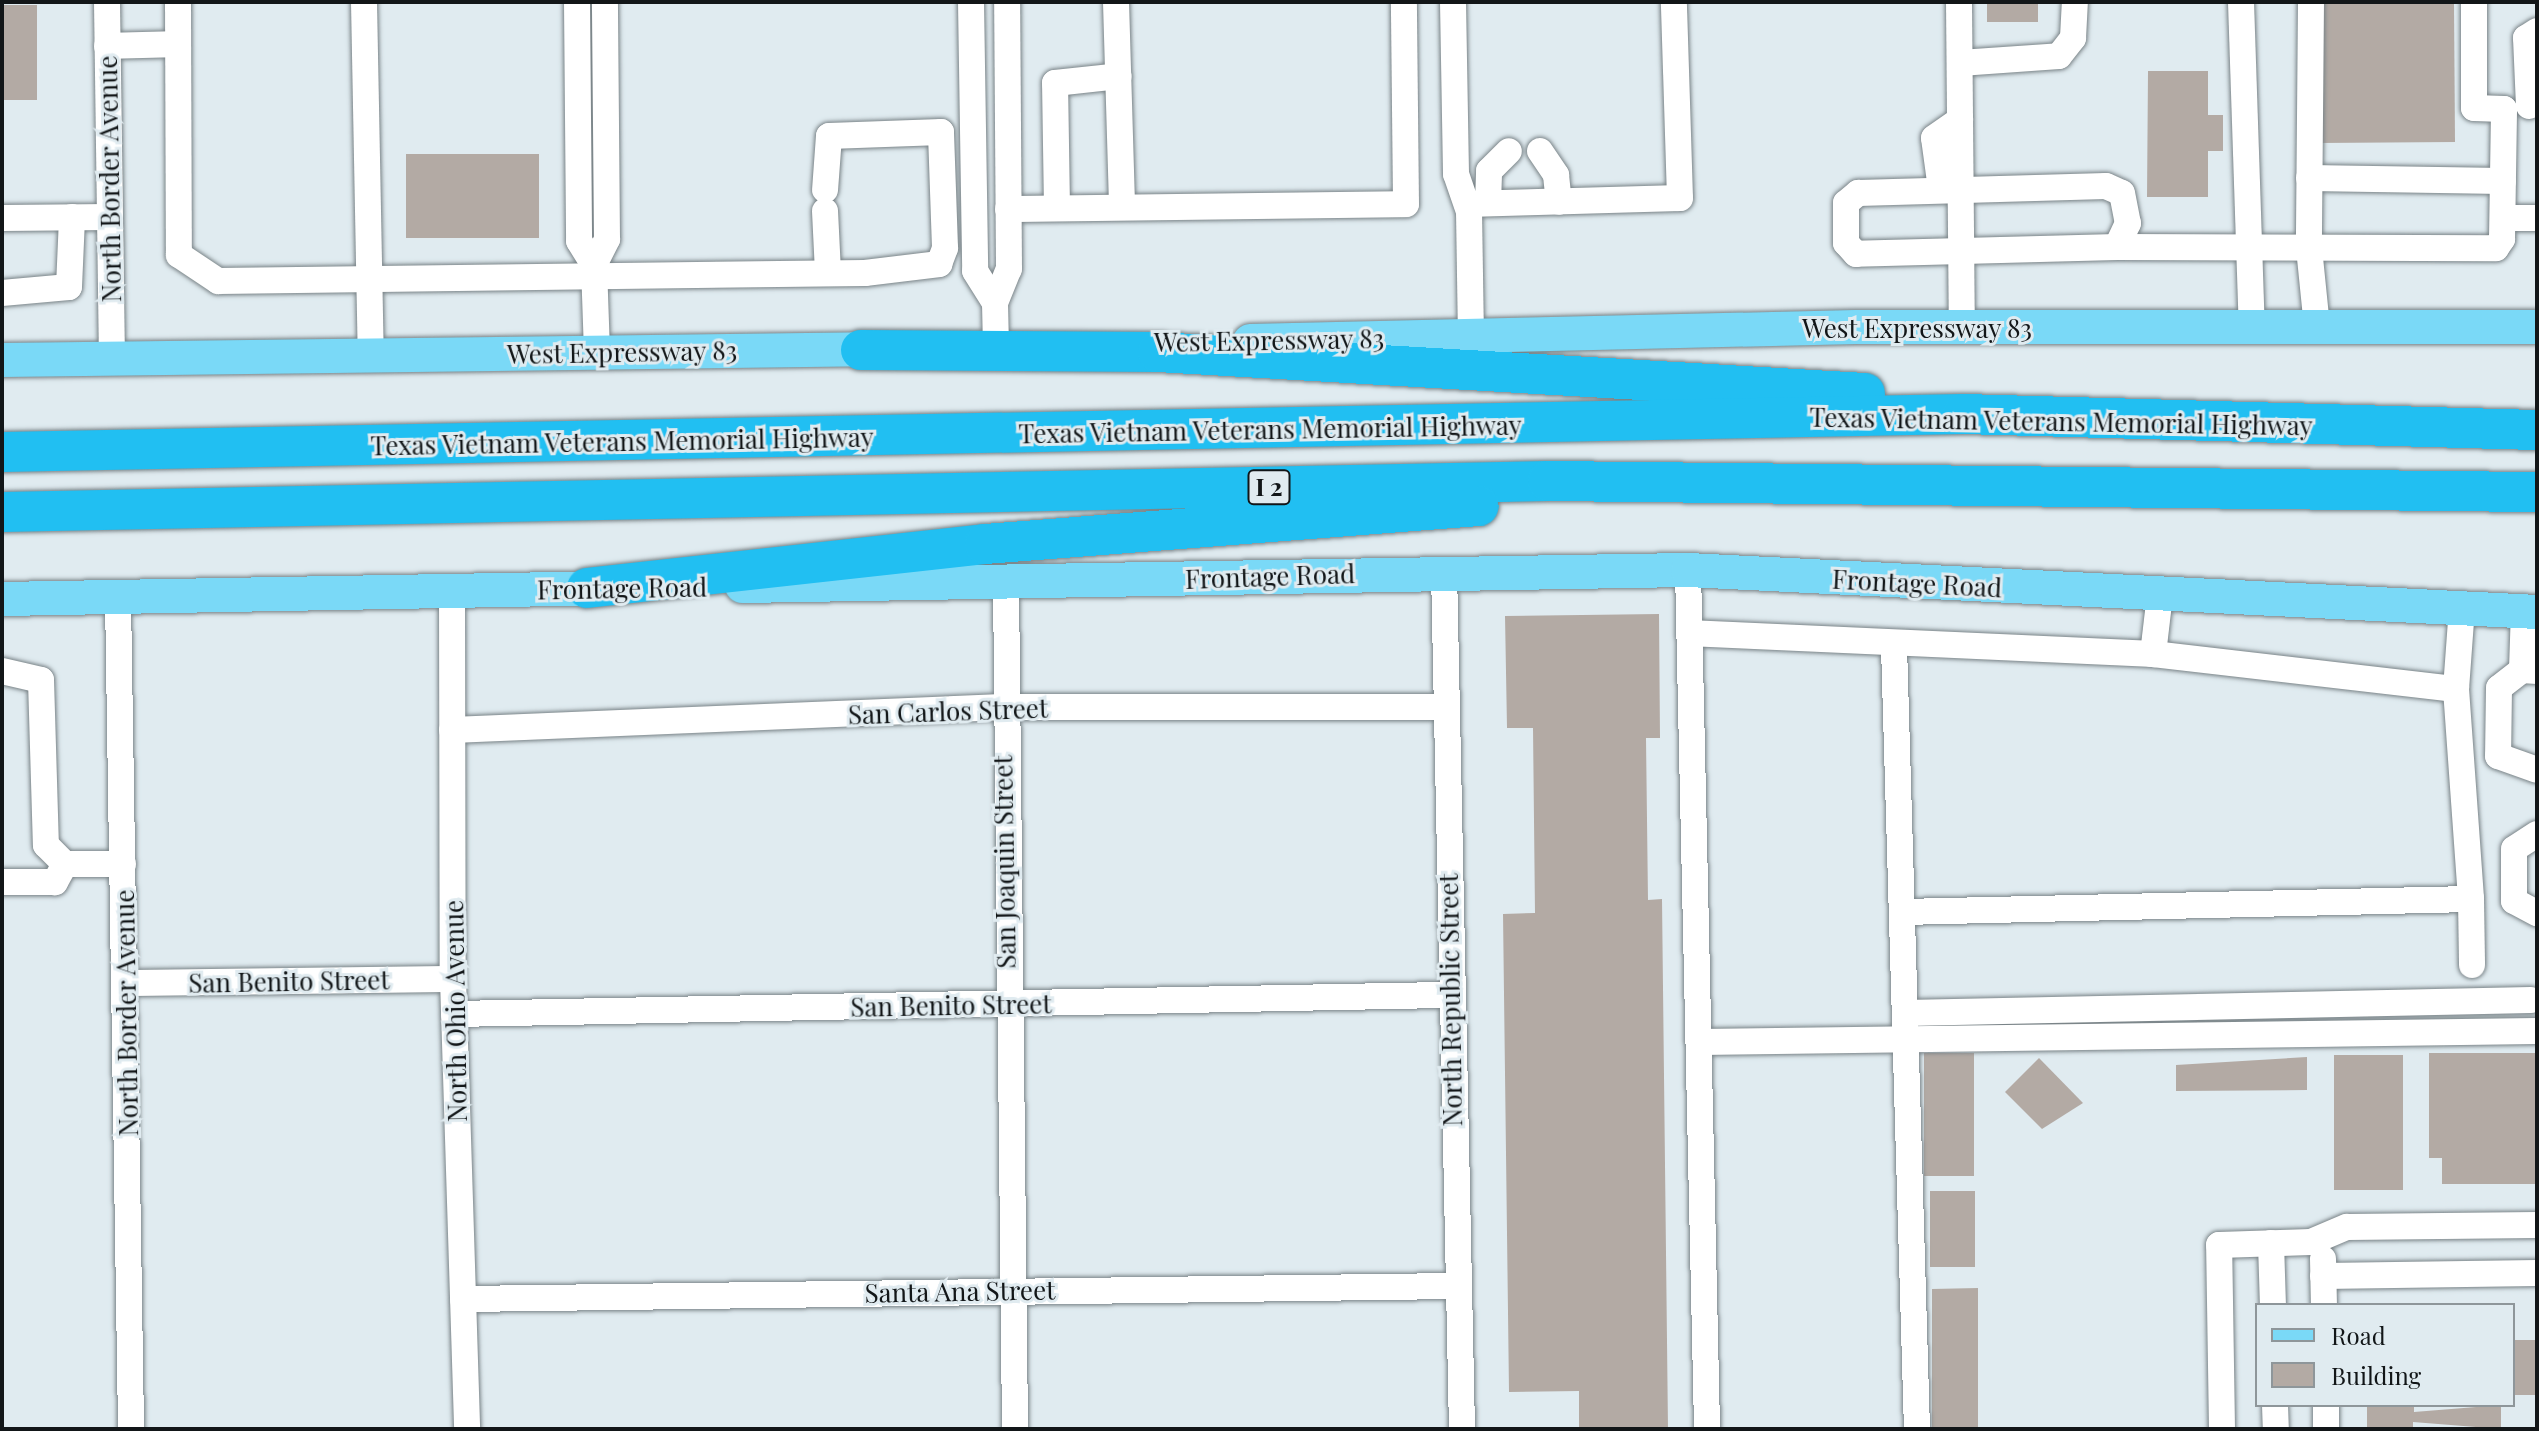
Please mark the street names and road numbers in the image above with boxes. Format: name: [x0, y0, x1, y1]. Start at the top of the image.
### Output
street label: North Border Avenue: [91, 55, 127, 303]
street label: West Expressway 83: [1801, 312, 2033, 344]
street label: West Expressway 83: [1153, 322, 1385, 358]
street label: West Expressway 83: [506, 334, 738, 370]
street label: Texas Vietnam Veterans Memorial Highway: [1808, 401, 2314, 441]
street label: Texas Vietnam Veterans Memorial Highway: [1017, 409, 1523, 449]
street label: Texas Vietnam Veterans Memorial Highway: [369, 421, 875, 461]
road number: I 2: [1247, 467, 1291, 507]
street label: Frontage Road: [1185, 557, 1355, 595]
street label: Frontage Road: [1831, 563, 2003, 603]
street label: Frontage Road: [537, 571, 707, 605]
street label: San Carlos Street: [847, 692, 1049, 730]
street label: San Joaquin Street: [987, 755, 1021, 969]
street label: North Republic Street: [1432, 873, 1468, 1127]
street label: North Border Avenue: [108, 889, 144, 1137]
street label: North Ohio Avenue: [437, 899, 473, 1123]
street label: San Benito Street: [188, 964, 390, 998]
street label: San Benito Street: [850, 988, 1052, 1022]
street label: Santa Ana Street: [864, 1274, 1056, 1308]

